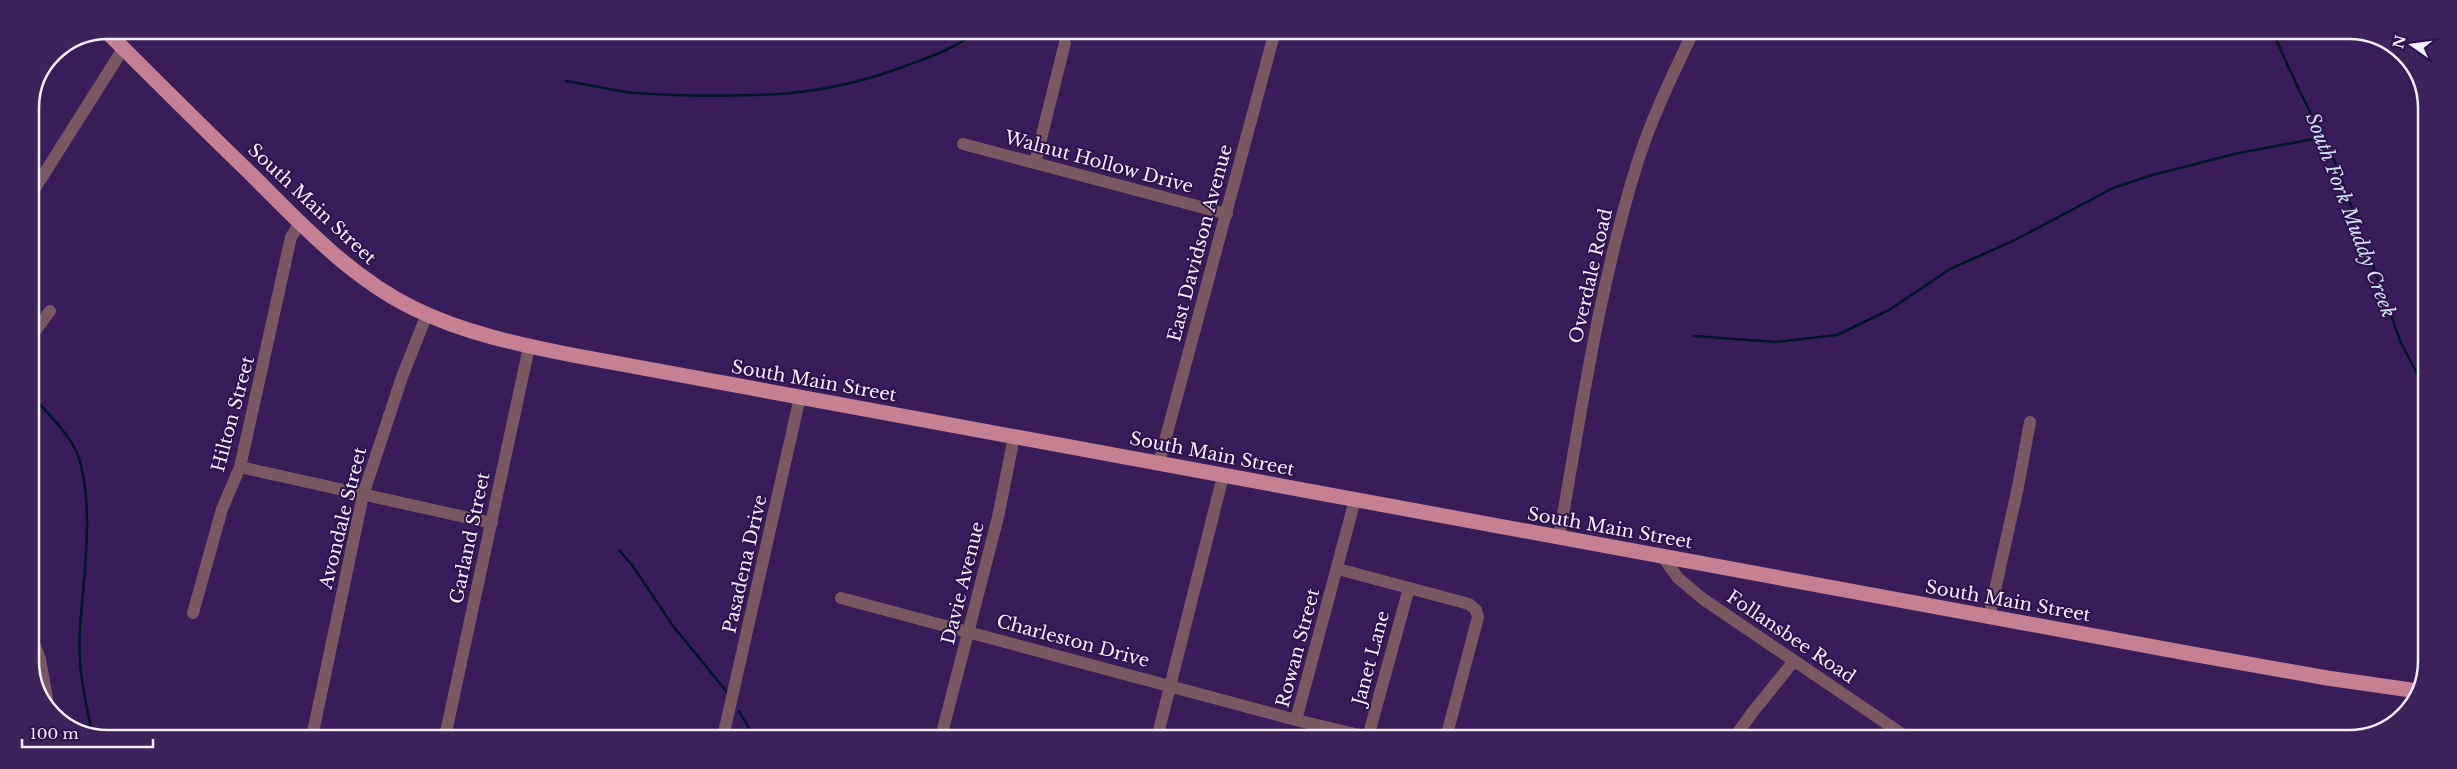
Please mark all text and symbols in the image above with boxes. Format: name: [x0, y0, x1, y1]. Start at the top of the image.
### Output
north arrow: [2387, 20, 2437, 70]
text: N: [2389, 33, 2410, 50]
water label: South Fork Muddy Creek: [2301, 110, 2400, 321]
street label: Walnut Hollow Drive: [1001, 126, 1196, 198]
street label: South Main Street: [243, 139, 381, 269]
street label: East Davidson Avenue: [1163, 142, 1237, 344]
street label: Overdale Road: [1565, 206, 1617, 346]
street label: Hilton Street: [207, 354, 259, 474]
street label: South Main Street: [730, 356, 898, 406]
street label: South Main Street: [1128, 427, 1296, 481]
street label: Avondale Street: [315, 445, 371, 592]
street label: Garland Street: [445, 470, 495, 606]
street label: Pasadena Drive: [718, 493, 772, 635]
street label: South Main Street: [1526, 503, 1694, 553]
street label: Davie Avenue: [937, 519, 989, 647]
street label: South Main Street: [1924, 576, 2092, 626]
street label: Rowan Street: [1272, 586, 1324, 710]
street label: Follansbee Road: [1722, 586, 1860, 688]
street label: Janet Lane: [1347, 608, 1394, 710]
street label: Charleston Drive: [994, 610, 1152, 672]
scale bar: [22, 716, 154, 748]
text: 100 m: [30, 724, 79, 743]

